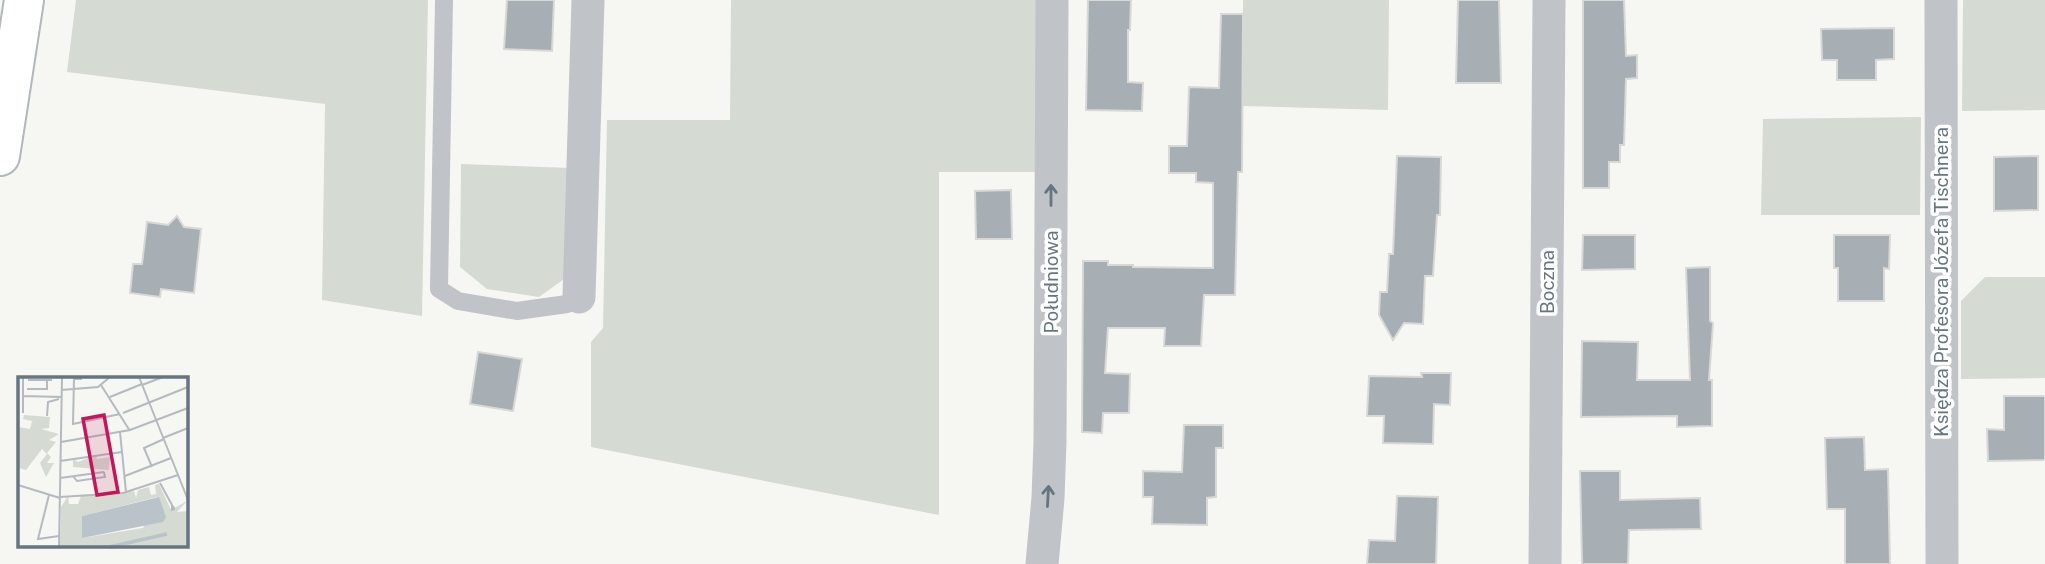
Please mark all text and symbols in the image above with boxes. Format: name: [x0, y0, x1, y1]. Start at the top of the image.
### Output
street label: Księdza Profesora Józefa Tischnera: [1930, 127, 1952, 437]
one-way arrow: [1044, 184, 1058, 207]
street label: Południowa: [1040, 231, 1062, 333]
street label: Boczna: [1536, 250, 1558, 314]
inset map: [18, 377, 187, 546]
one-way arrow: [1041, 485, 1054, 508]

